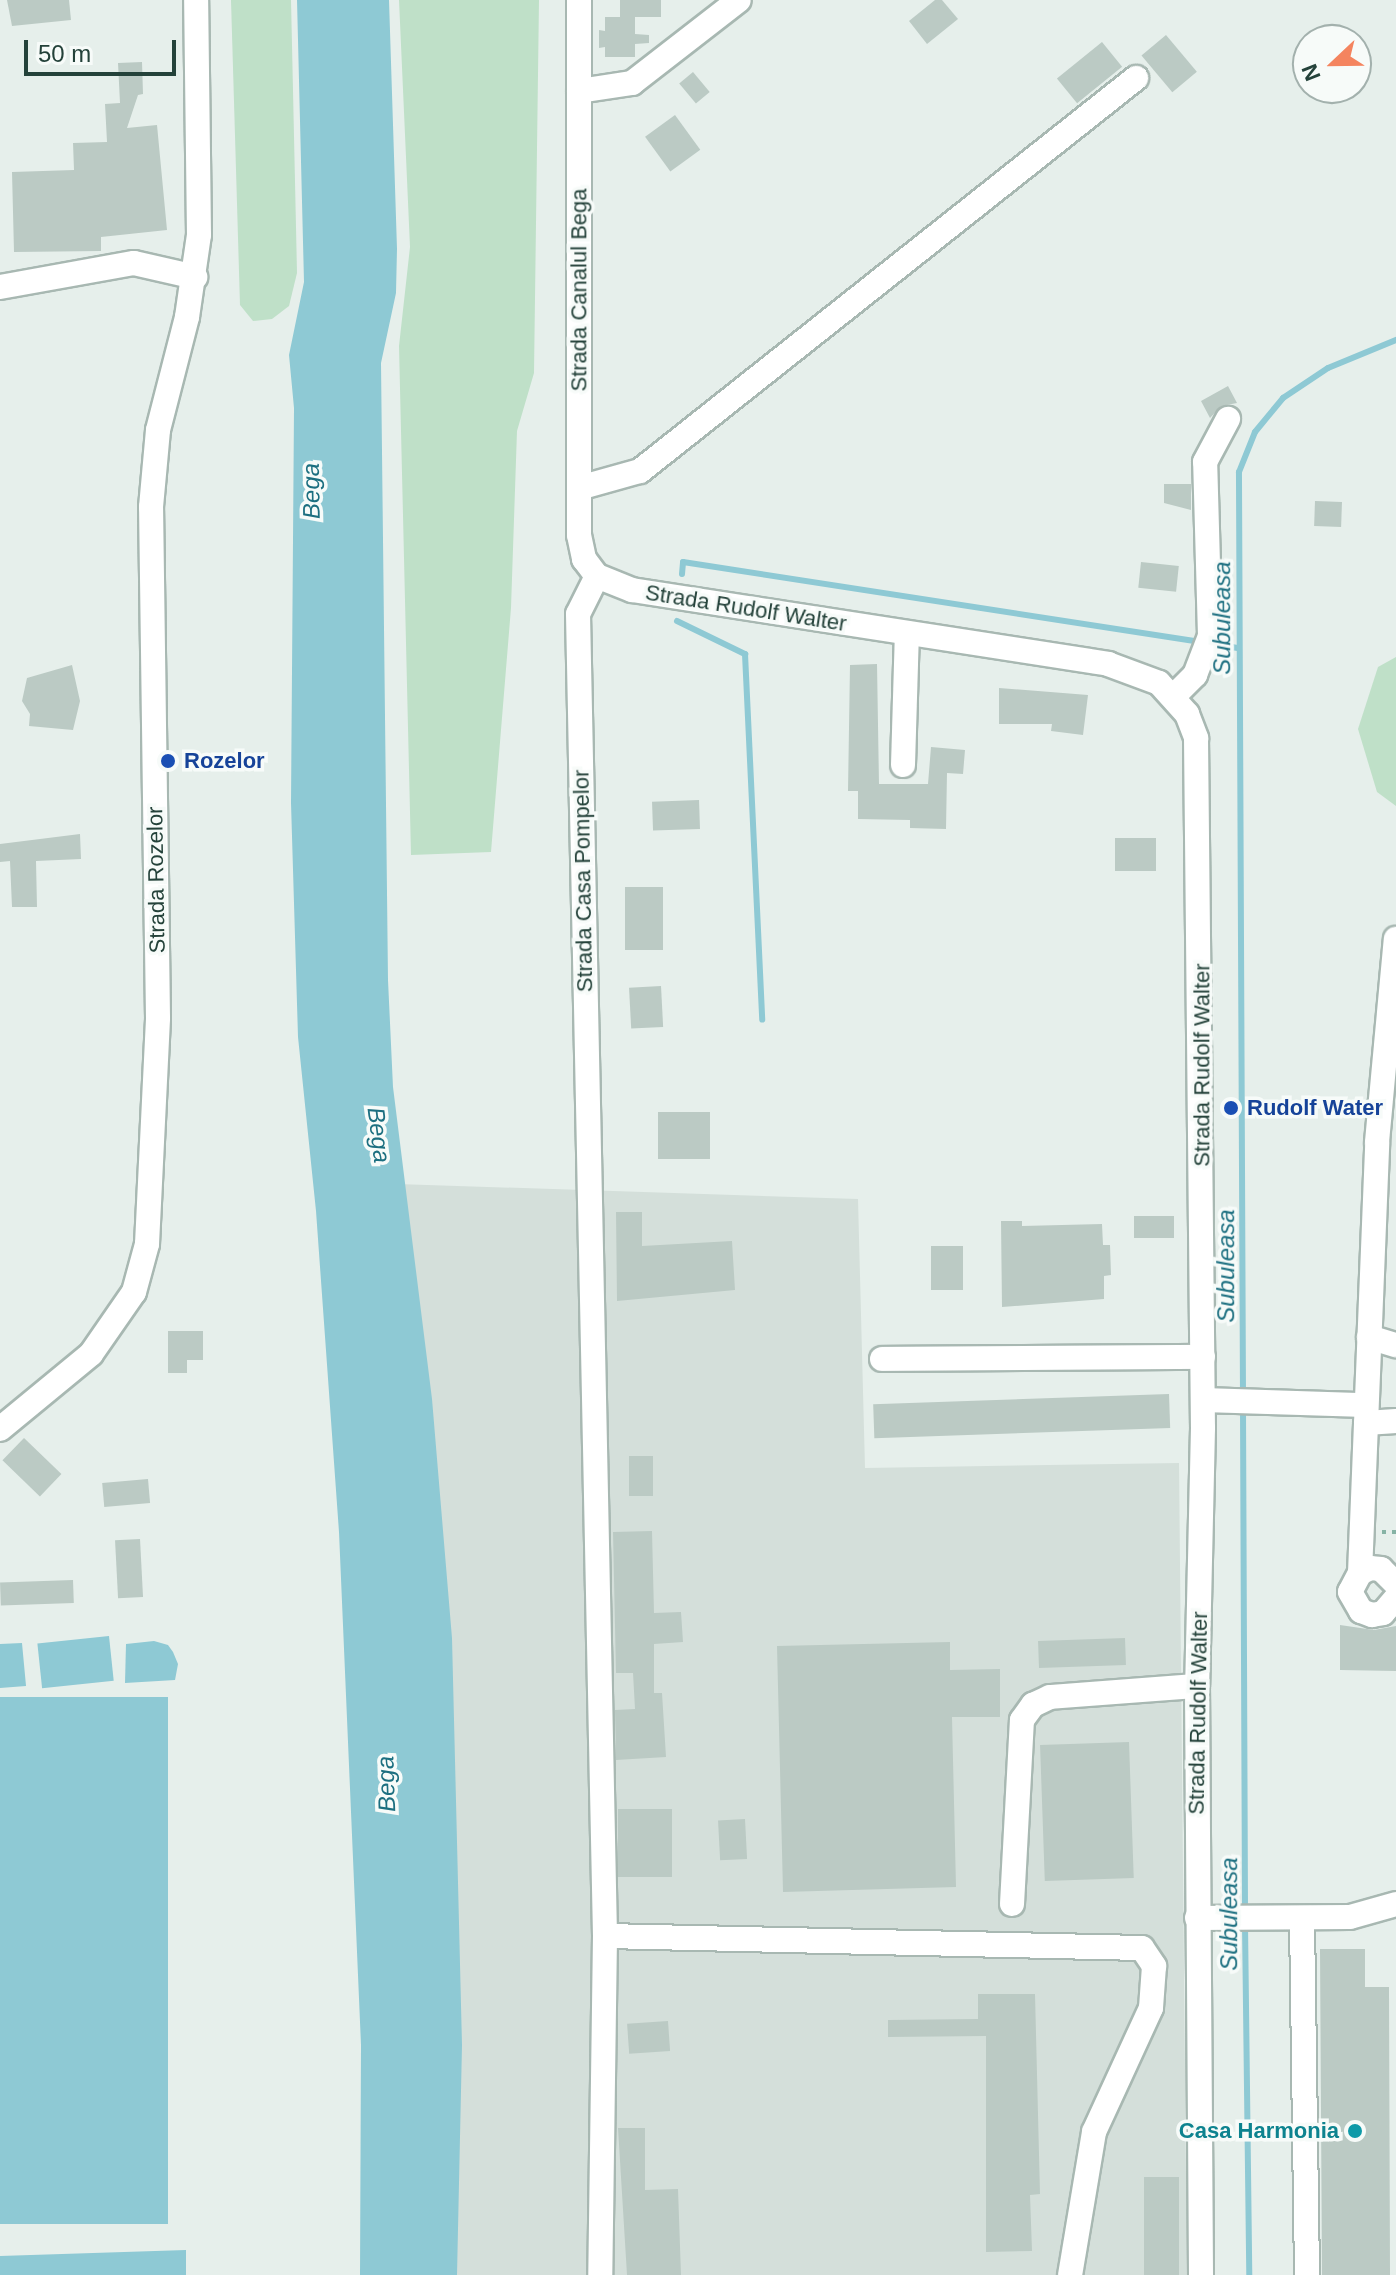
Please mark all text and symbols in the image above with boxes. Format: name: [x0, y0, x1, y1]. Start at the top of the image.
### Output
scale bar: [28, 24, 180, 74]
north arrow: [1292, 24, 1372, 104]
text: 50 m: [38, 40, 91, 67]
text: N: [1297, 60, 1326, 84]
street label: Strada Canalul Bega: [566, 188, 592, 392]
water label: Bega: [296, 463, 326, 519]
water label: Subuleasa: [1208, 561, 1236, 675]
street label: Strada Rudolf Walter: [643, 579, 849, 637]
place label: Rozelor: [184, 748, 265, 774]
marker: Rozelor: [159, 752, 177, 770]
street label: Strada Casa Pompelor: [568, 770, 598, 992]
street label: Strada Rozelor: [142, 806, 170, 954]
street label: Strada Rudolf Walter: [1189, 963, 1215, 1167]
place label: Rudolf Water: [1247, 1095, 1383, 1121]
marker: Rudolf Water: [1222, 1099, 1240, 1117]
water label: Bega: [361, 1105, 397, 1165]
water label: Subuleasa: [1212, 1209, 1240, 1323]
street label: Strada Rudolf Walter: [1183, 1611, 1213, 1815]
water label: Bega: [371, 1755, 401, 1813]
water label: Subuleasa: [1215, 1857, 1243, 1971]
place label: Casa Harmonia: [1179, 2118, 1339, 2144]
marker: Casa Harmonia: [1346, 2122, 1364, 2140]

